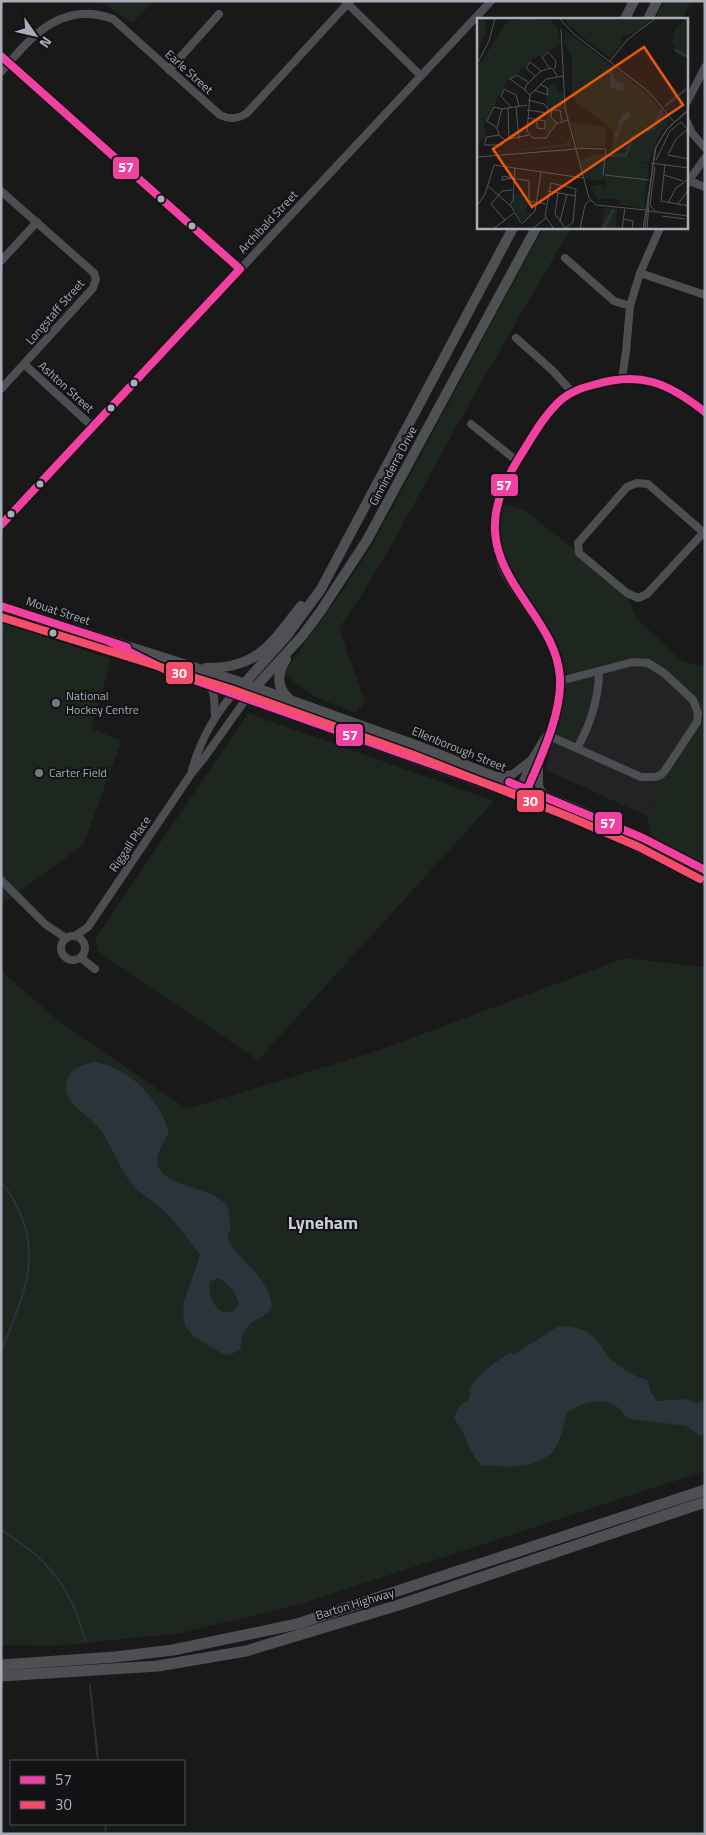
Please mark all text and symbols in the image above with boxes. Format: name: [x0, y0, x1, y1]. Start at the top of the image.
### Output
north arrow: [10, 10, 60, 60]
inset map: [477, 18, 688, 229]
text: N: [35, 33, 58, 52]
street label: Earle Street: [161, 45, 218, 99]
line badge: 57: [112, 156, 140, 180]
text: 57: [118, 156, 134, 177]
street label: Archibald Street: [233, 185, 303, 258]
unlabelled marker: [156, 194, 166, 204]
unlabelled marker: [187, 221, 197, 231]
street label: Longstaff Street: [21, 274, 89, 349]
street label: Ashton Street: [34, 356, 99, 418]
unlabelled marker: [129, 378, 139, 388]
unlabelled marker: [106, 403, 116, 413]
street label: Ginninderra Drive: [364, 423, 422, 509]
line badge: 57: [490, 473, 519, 497]
text: 57: [496, 474, 512, 495]
unlabelled marker: [35, 479, 45, 489]
unlabelled marker: [6, 509, 16, 519]
street label: Mouat Street: [24, 591, 93, 630]
unlabelled marker: [48, 628, 58, 638]
line badge: 30: [165, 661, 194, 685]
text: 30: [171, 662, 187, 683]
place label: National Hockey Centre: [66, 686, 139, 719]
marker: National Hockey Centre: [50, 697, 62, 709]
street label: Ellenborough Street: [409, 721, 510, 776]
line badge: 57: [335, 723, 364, 747]
text: 57: [342, 724, 358, 745]
place label: Carter Field: [49, 763, 107, 782]
marker: Carter Field: [33, 767, 45, 779]
line badge: 30: [516, 789, 545, 813]
text: 30: [522, 790, 538, 811]
line badge: 57: [594, 811, 623, 835]
street label: Riggall Place: [104, 812, 155, 875]
text: 57: [600, 812, 616, 833]
district label: Lyneham: [288, 1209, 358, 1236]
street label: Barton Highway: [313, 1582, 397, 1624]
legend: [10, 1760, 185, 1825]
text: 57: [55, 1768, 72, 1791]
text: 30: [55, 1793, 72, 1816]

